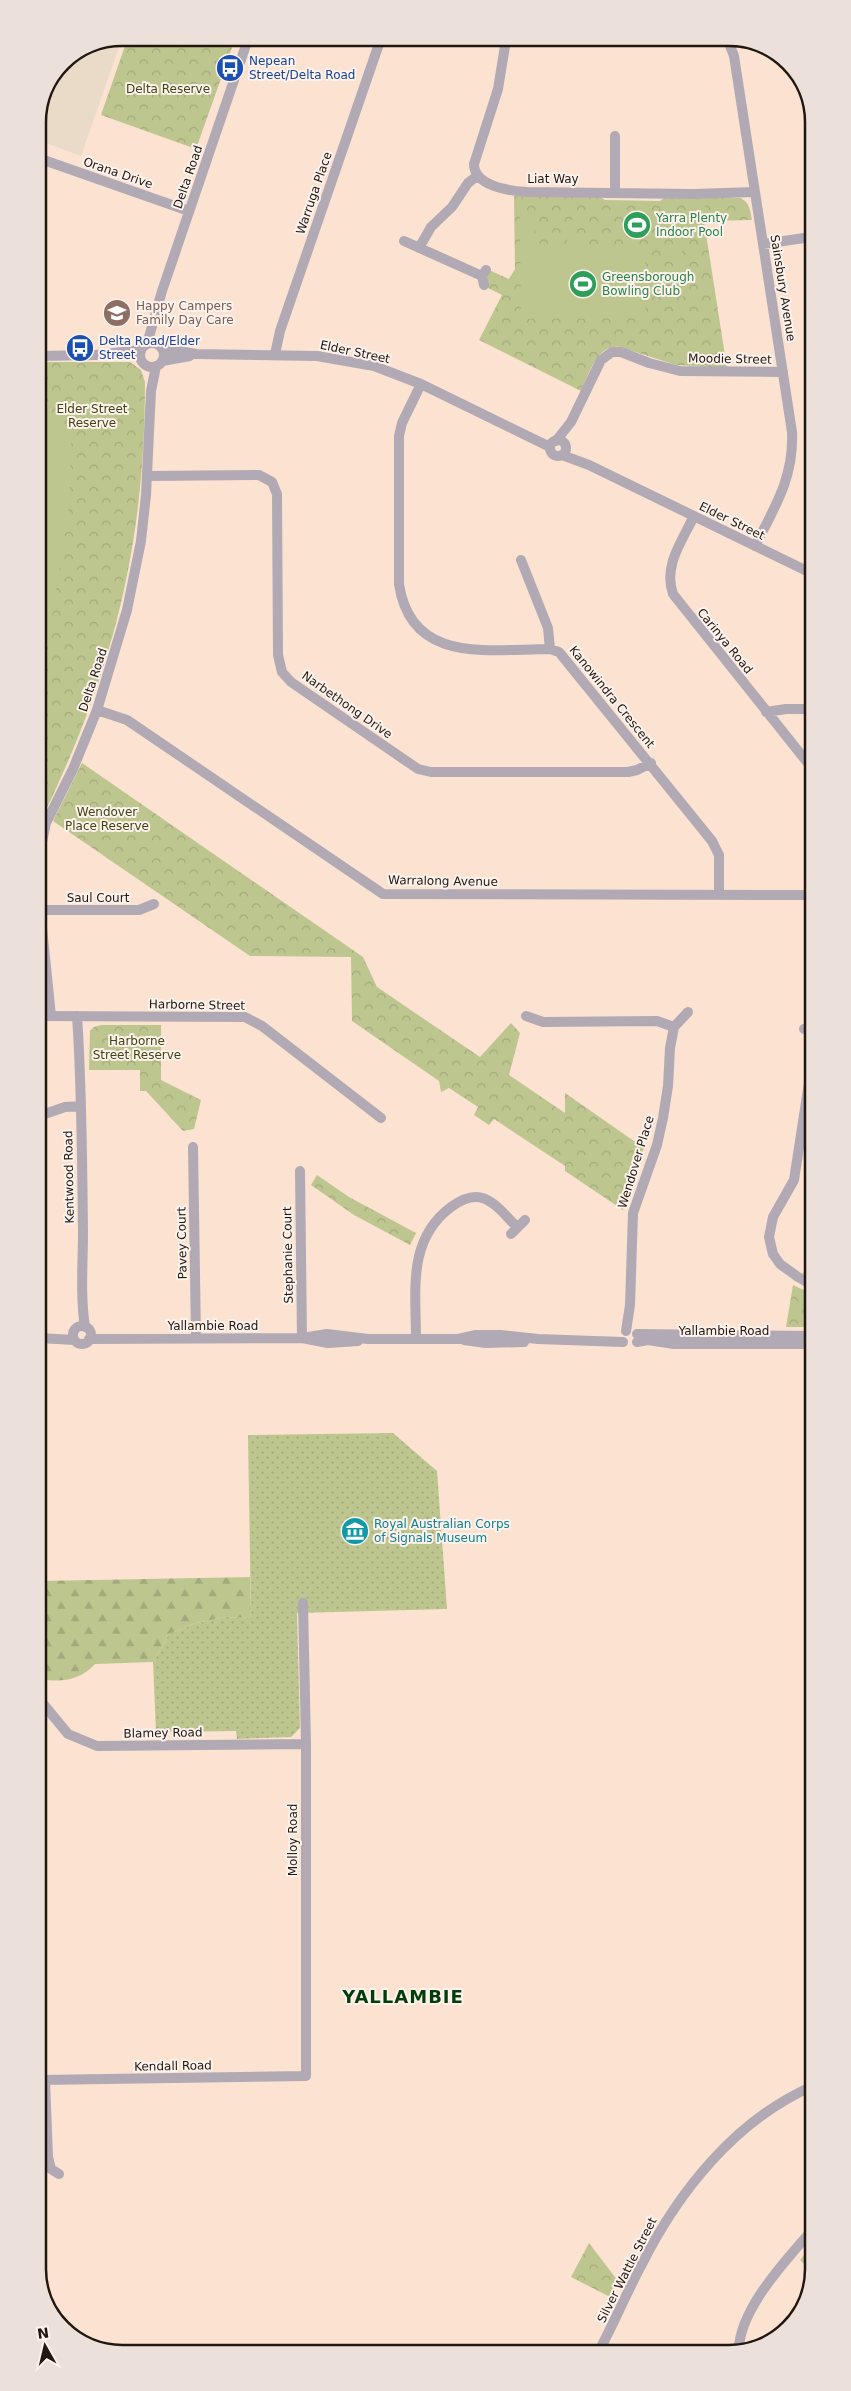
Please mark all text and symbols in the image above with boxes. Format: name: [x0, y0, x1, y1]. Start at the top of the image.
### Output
bus stop icon: Nepean Street/Delta Road: [215, 53, 245, 83]
place label: Nepean Street/Delta Road: [249, 54, 355, 82]
park label: Delta Reserve: [126, 82, 210, 96]
street label: Delta Road: [171, 144, 205, 210]
street label: Warruga Place: [293, 150, 335, 236]
street label: Orana Drive: [81, 155, 155, 191]
street label: Liat Way: [527, 172, 579, 186]
sports icon: Yarra Plenty Indoor Pool: [622, 210, 652, 240]
place label: Yarra Plenty Indoor Pool: [655, 211, 727, 239]
street label: Sainsbury Avenue: [768, 234, 798, 342]
sports icon: Greensborough Bowling Club: [568, 269, 598, 299]
place label: Greensborough Bowling Club: [602, 270, 694, 298]
school or university icon: Happy Campers Family Day Care: [102, 298, 132, 328]
place label: Happy Campers Family Day Care: [136, 299, 234, 327]
bus stop icon: Delta Road/Elder Street: [65, 333, 95, 363]
place label: Delta Road/Elder Street: [99, 334, 200, 362]
street label: Elder Street: [319, 338, 392, 366]
street label: Moodie Street: [688, 351, 772, 367]
park label: Elder Street Reserve: [56, 402, 128, 430]
street label: Elder Street: [697, 499, 767, 543]
street label: Carinya Road: [694, 606, 756, 676]
street label: Kanowindra Crescent: [566, 643, 658, 751]
street label: Delta Road: [76, 646, 110, 714]
street label: Narbethong Drive: [299, 669, 395, 741]
park label: Wendover Place Reserve: [65, 805, 149, 833]
street label: Warralong Avenue: [388, 873, 498, 889]
street label: Saul Court: [67, 891, 130, 905]
street label: Harborne Street: [149, 997, 246, 1013]
park label: Harborne Street Reserve: [93, 1034, 181, 1062]
street label: Wendover Place: [615, 1114, 657, 1210]
street label: Kentwood Road: [61, 1130, 77, 1224]
street label: Pavey Court: [174, 1206, 190, 1279]
street label: Stephanie Court: [280, 1206, 296, 1304]
street label: Yallambie Road: [166, 1319, 259, 1333]
street label: Yallambie Road: [677, 1324, 770, 1338]
museum icon: Royal Australian Corps of Signals Museum: [340, 1516, 370, 1546]
place label: Royal Australian Corps of Signals Museum: [374, 1517, 510, 1545]
street label: Blamey Road: [123, 1725, 203, 1741]
street label: Molloy Road: [286, 1804, 300, 1876]
district label: YALLAMBIE: [341, 1986, 464, 2007]
street label: Kendall Road: [134, 2058, 212, 2074]
street label: Silver Wattle Street: [594, 2215, 660, 2325]
north arrow: [20, 2321, 70, 2371]
text: N: [36, 2324, 50, 2342]

